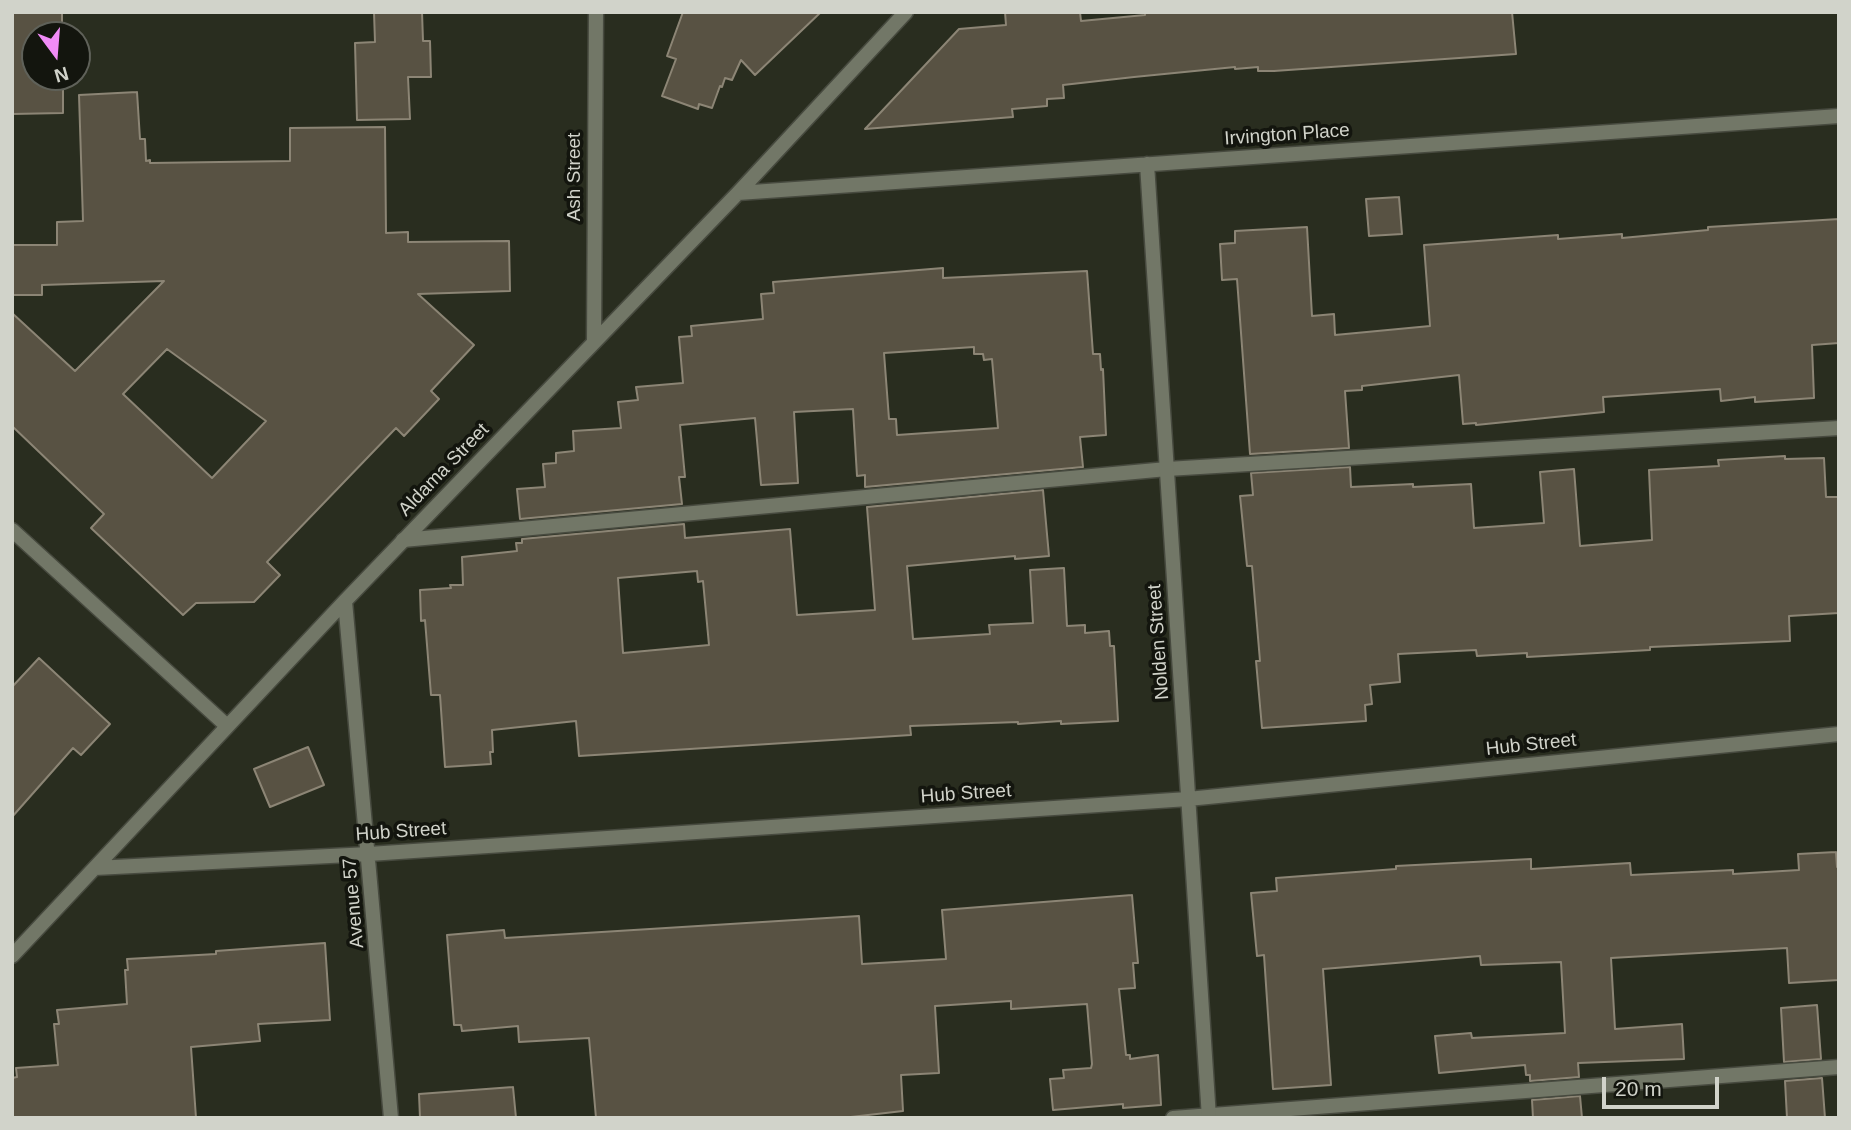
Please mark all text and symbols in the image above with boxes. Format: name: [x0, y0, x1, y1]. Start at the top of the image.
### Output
north arrow: [21, 21, 91, 91]
text: N: [52, 63, 71, 87]
street label: Irvington Place: [1224, 119, 1350, 151]
street label: Ash Street: [564, 133, 586, 221]
street label: Aldama Street: [394, 419, 494, 521]
street label: Nolden Street: [1144, 583, 1174, 701]
street label: Hub Street: [1485, 729, 1577, 761]
street label: Hub Street: [920, 779, 1012, 809]
street label: Hub Street: [355, 817, 447, 847]
street label: Avenue 57: [339, 857, 369, 949]
scale bar: [1606, 1064, 1723, 1108]
text: 20 m: [1615, 1077, 1662, 1100]

